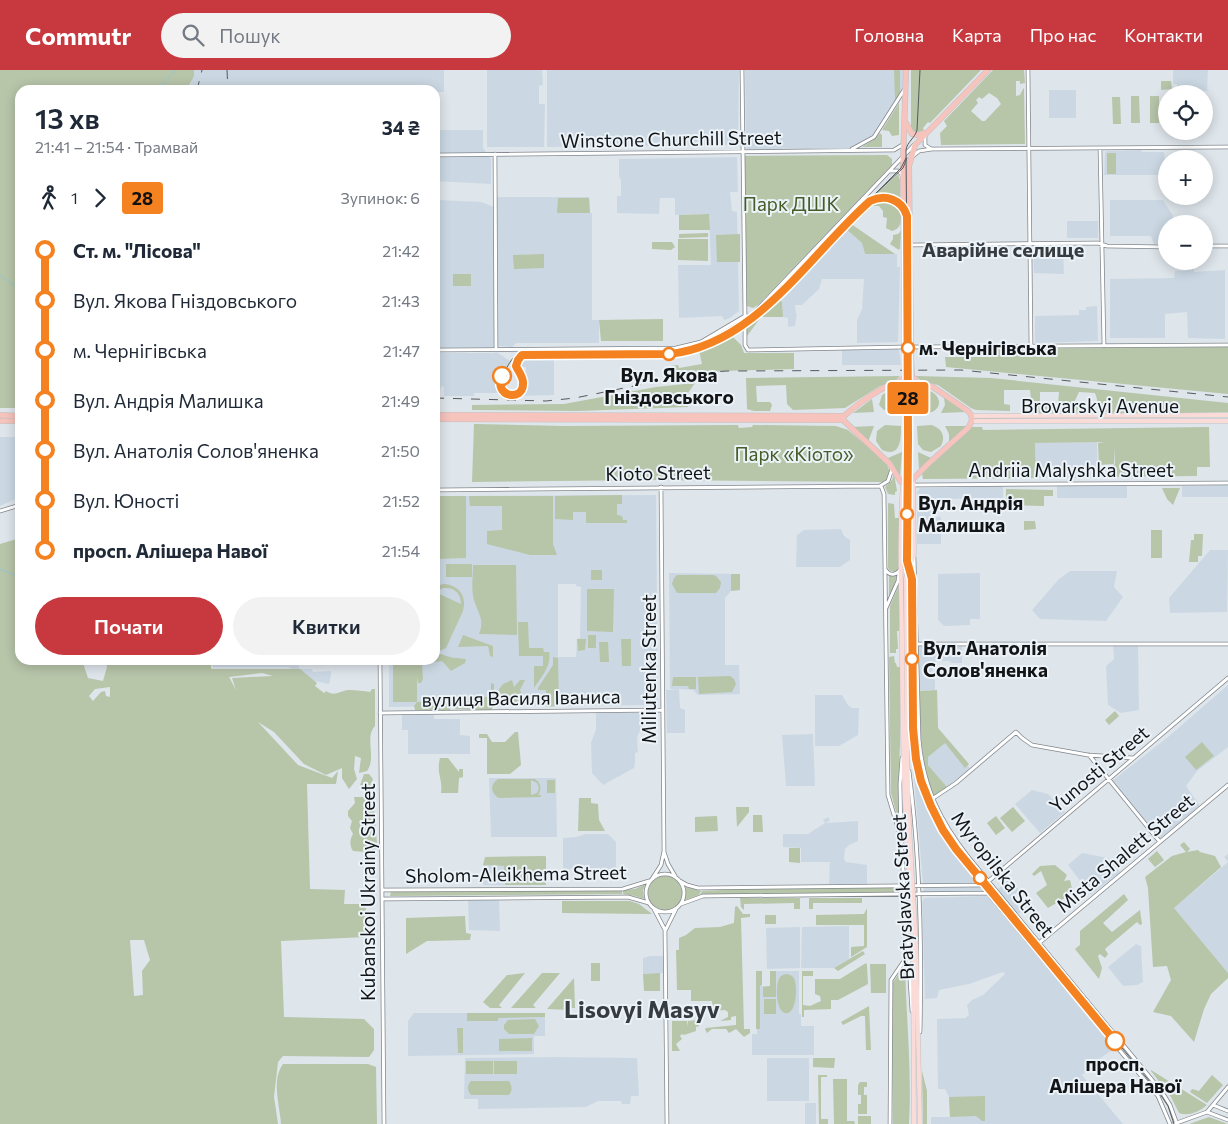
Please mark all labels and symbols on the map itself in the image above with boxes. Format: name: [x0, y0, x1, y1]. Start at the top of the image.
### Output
street label: Winstone Churchill Street: [560, 125, 782, 152]
park label: Парк ДШК: [743, 192, 839, 215]
district label: Аварійне селище: [922, 237, 1084, 261]
place label: м. Чернігівська: [919, 336, 1057, 359]
marker: м. Чернігівська: [901, 341, 915, 355]
marker: Вул. Якова Гніздовського: [662, 347, 676, 361]
place label: Вул. Якова Гніздовського: [604, 363, 734, 408]
unlabelled marker: [492, 366, 512, 386]
line badge: 28: [886, 382, 930, 414]
street label: Brovarskyi Avenue: [1021, 394, 1179, 417]
park label: Парк «Кіото»: [734, 442, 854, 465]
street label: Andriia Malyshka Street: [968, 458, 1174, 481]
street label: Kioto Street: [605, 460, 711, 485]
place label: Вул. Андрія Малишка: [918, 491, 1023, 536]
marker: Вул. Андрія Малишка: [900, 507, 914, 521]
street label: Miliutenka Street: [637, 594, 660, 744]
place label: Вул. Анатолія Солов'яненка: [923, 636, 1048, 681]
marker: Вул. Анатолія Солов'яненка: [905, 652, 919, 666]
street label: вулиця Василя Іваниса: [421, 684, 621, 711]
street label: Yunosti Street: [1044, 720, 1153, 817]
street label: Kubanskoi Ukrainy Street: [356, 783, 379, 1001]
street label: Mista Shalett Street: [1051, 788, 1198, 917]
street label: Myropilska Street: [947, 806, 1060, 941]
street label: Bratyslavska Street: [887, 813, 918, 981]
street label: Sholom-Aleikhema Street: [405, 860, 627, 887]
unlabelled marker: [973, 871, 987, 885]
district label: Lisovyi Masyv: [564, 994, 720, 1023]
marker: просп. Алішера Навої: [1105, 1031, 1125, 1051]
place label: просп. Алішера Навої: [1049, 1052, 1182, 1097]

